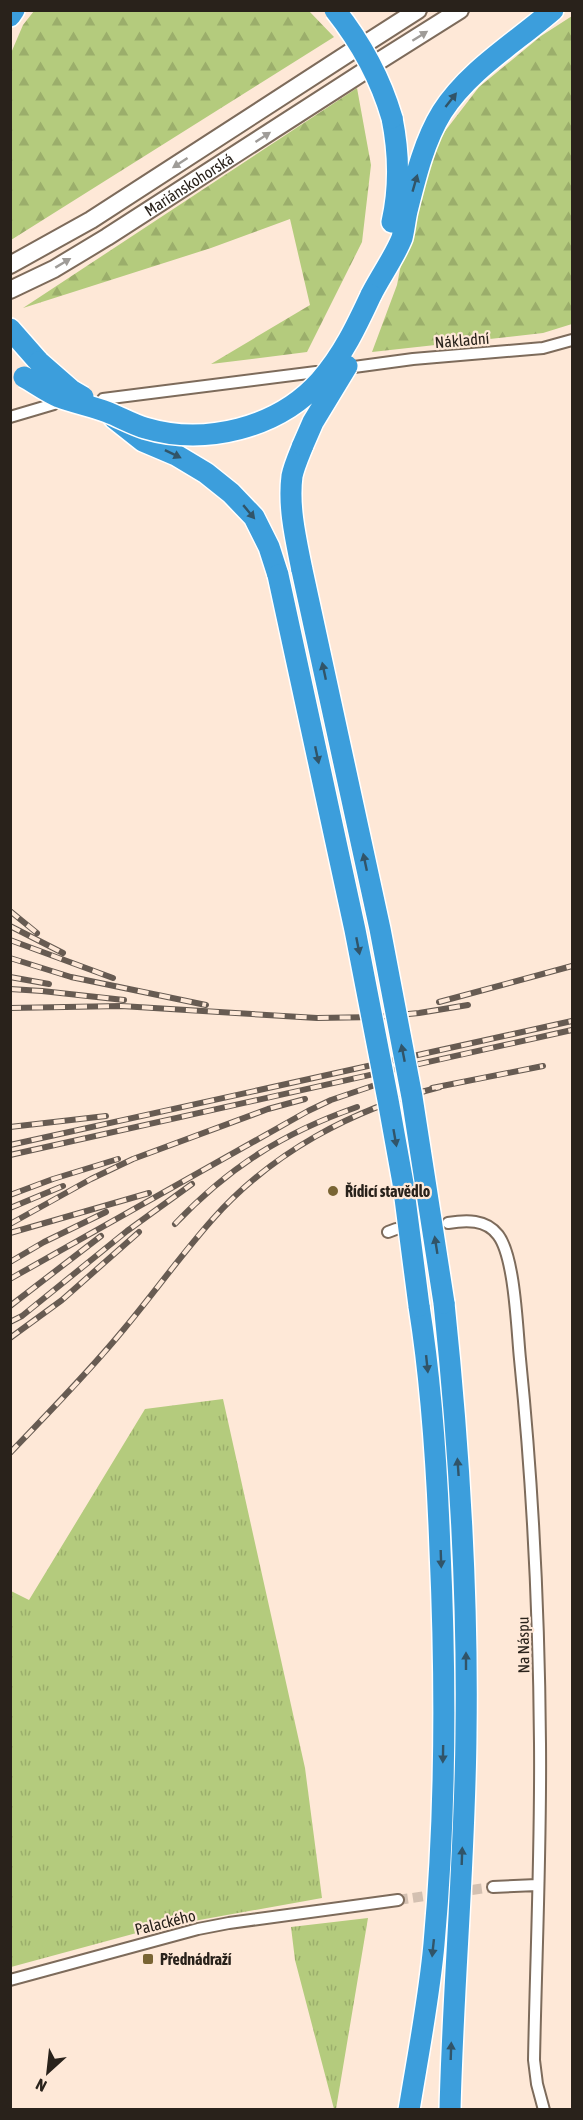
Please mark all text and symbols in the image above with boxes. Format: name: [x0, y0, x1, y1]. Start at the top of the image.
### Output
one-way arrow: [411, 30, 427, 42]
one-way arrow: [444, 92, 457, 108]
one-way arrow: [255, 131, 271, 142]
street label: Mariánskohorská: [141, 149, 237, 219]
one-way arrow: [172, 157, 188, 169]
one-way arrow: [411, 174, 420, 192]
one-way arrow: [54, 259, 71, 269]
street label: Nákladní: [434, 329, 490, 351]
one-way arrow: [165, 450, 182, 459]
one-way arrow: [242, 504, 255, 519]
one-way arrow: [319, 662, 328, 681]
one-way arrow: [313, 746, 322, 765]
one-way arrow: [360, 853, 370, 871]
one-way arrow: [354, 937, 363, 956]
one-way arrow: [398, 1043, 407, 1062]
one-way arrow: [391, 1128, 400, 1147]
place label: Řídicí stavědlo: [345, 1182, 431, 1200]
marker: Řídicí stavědlo: [326, 1184, 340, 1198]
one-way arrow: [431, 1236, 440, 1255]
one-way arrow: [422, 1355, 432, 1374]
one-way arrow: [454, 1457, 463, 1476]
one-way arrow: [436, 1549, 445, 1568]
street label: Na Náspu: [514, 1616, 533, 1674]
one-way arrow: [461, 1652, 471, 1671]
one-way arrow: [438, 1744, 448, 1763]
one-way arrow: [457, 1847, 466, 1866]
street label: Palackého: [133, 1906, 197, 1938]
one-way arrow: [428, 1939, 438, 1958]
place label: Přednádraží: [160, 1950, 232, 1968]
marker: Přednádraží: [141, 1952, 155, 1966]
north arrow: [18, 2042, 78, 2102]
one-way arrow: [447, 2042, 456, 2061]
text: N: [33, 2075, 49, 2096]

